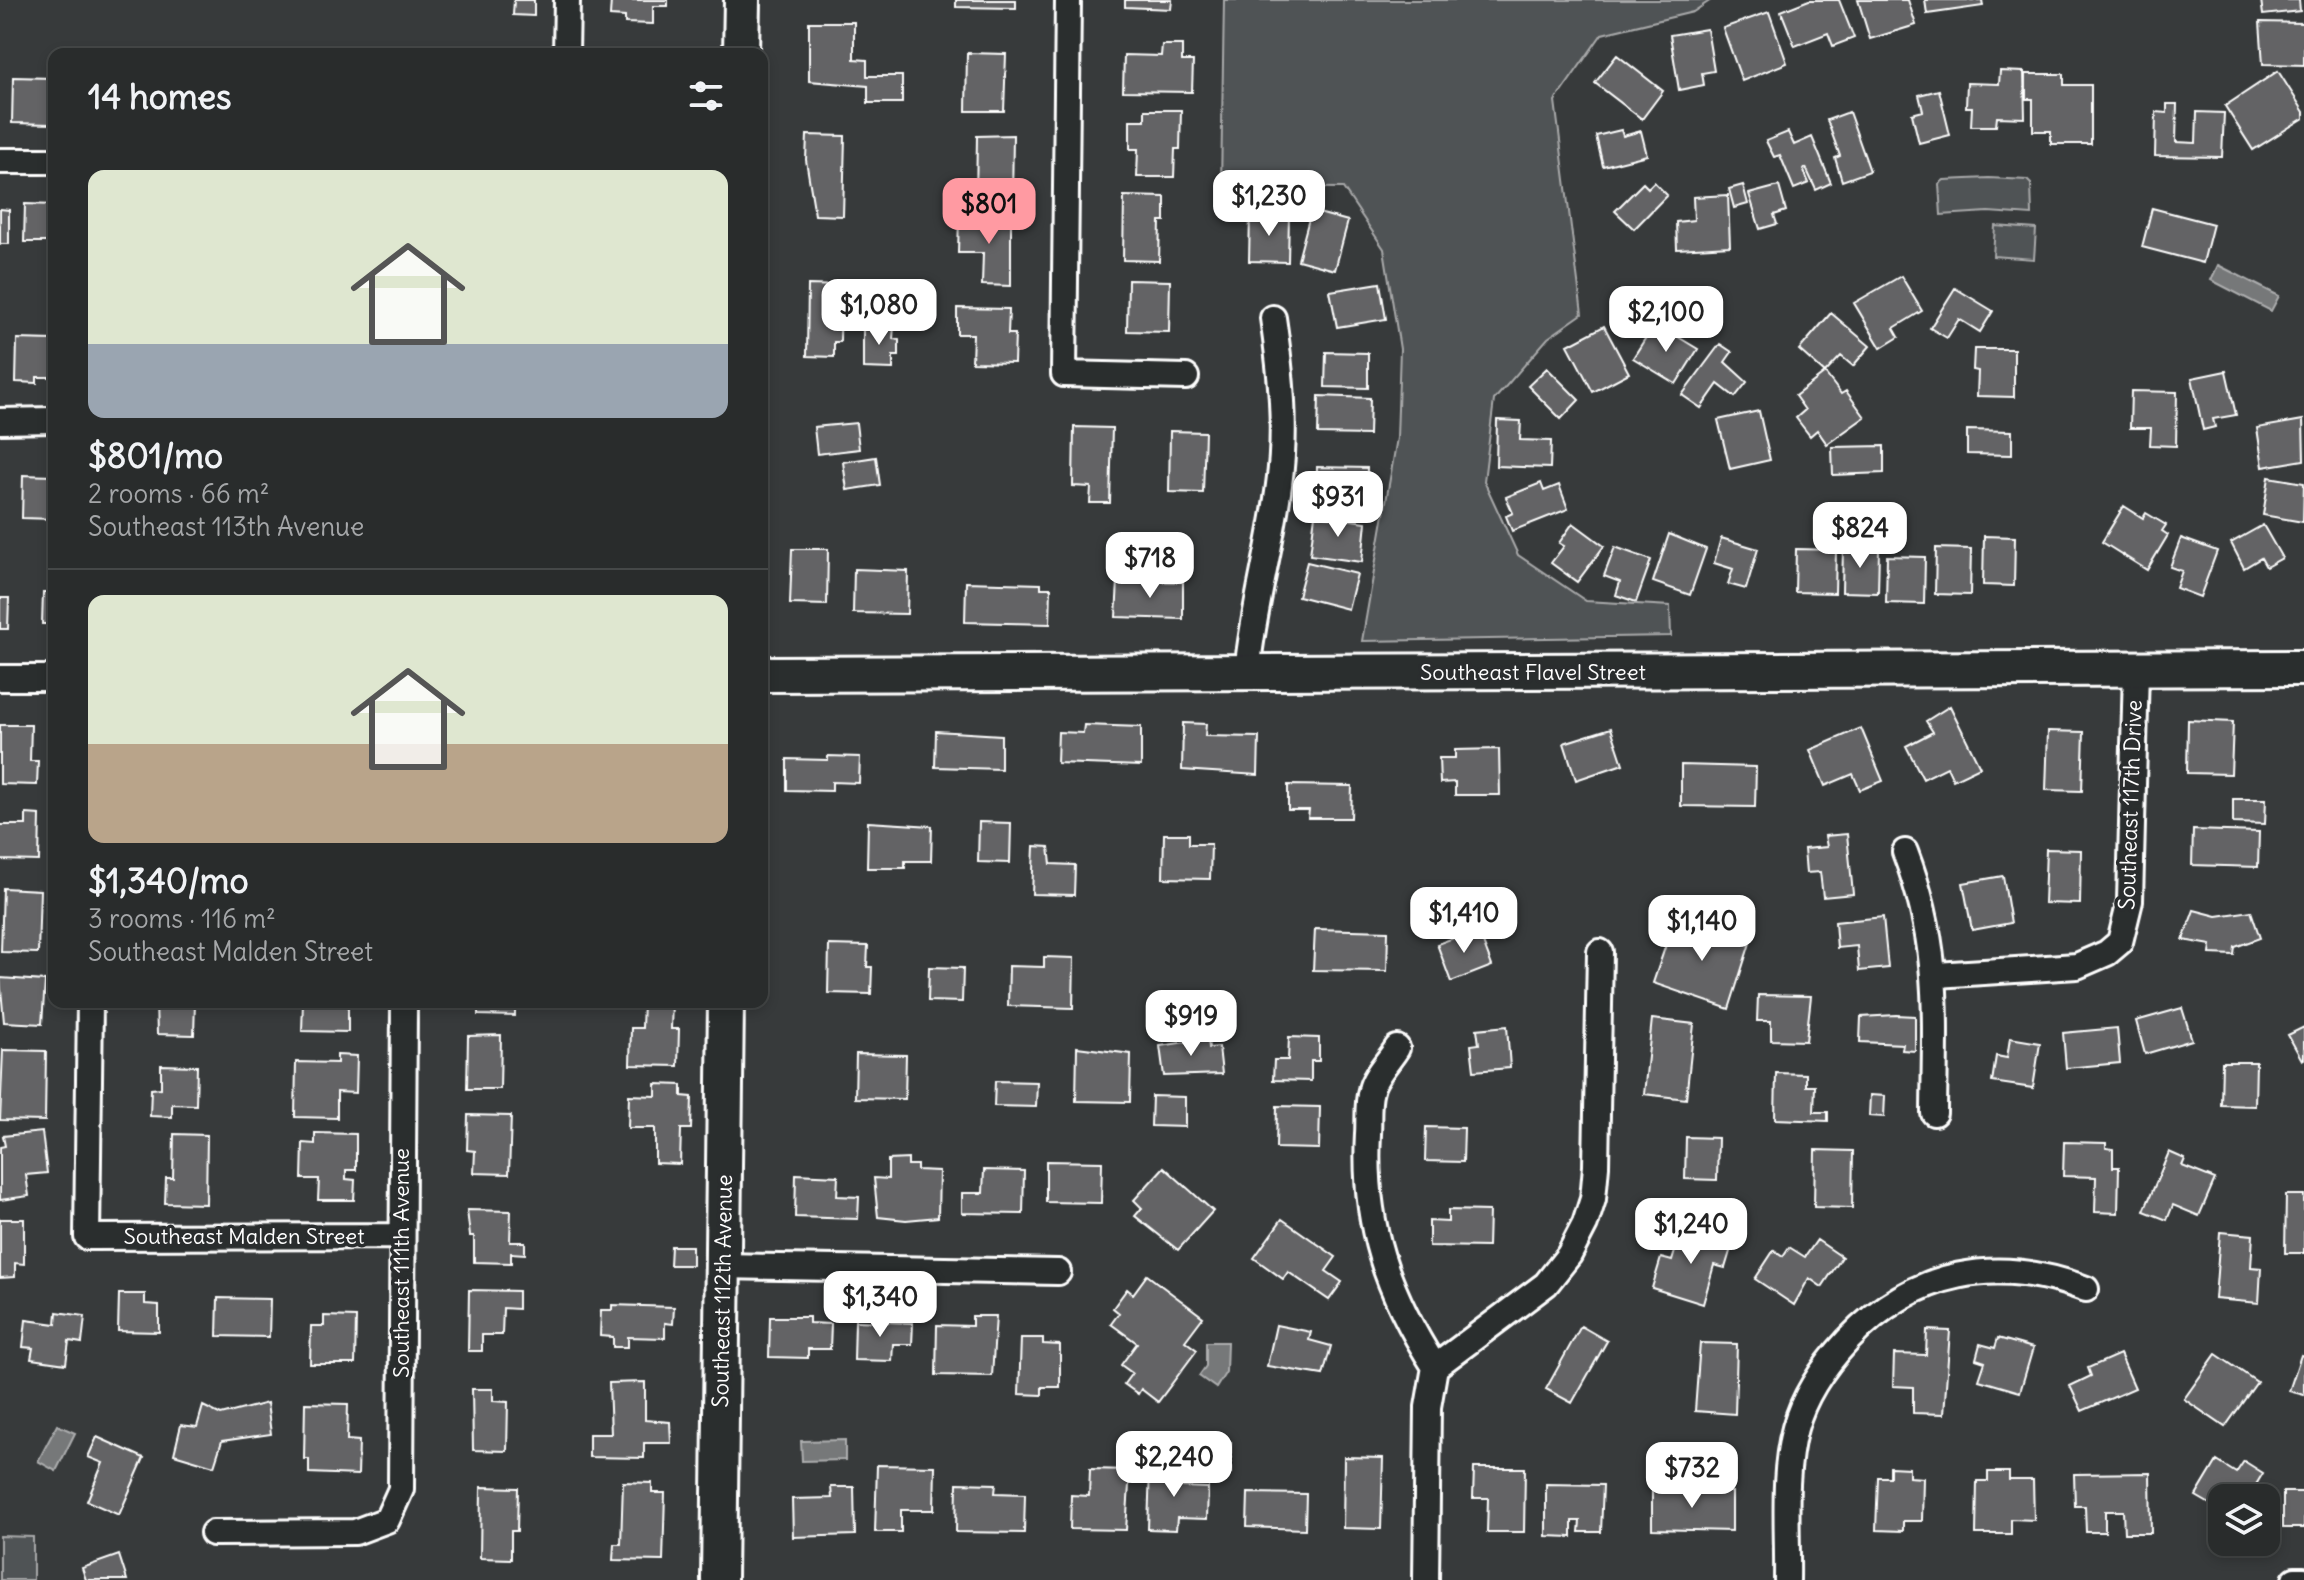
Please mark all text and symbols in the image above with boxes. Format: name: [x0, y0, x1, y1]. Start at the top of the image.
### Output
icon: filters: [684, 74, 728, 118]
text: 14 homes: [88, 75, 232, 118]
pin: $1,230: [1204, 170, 1334, 238]
pin: $801: [942, 178, 1036, 246]
text: $1,230: [1231, 179, 1307, 212]
text: $801: [961, 187, 1017, 220]
icon: home: [336, 222, 480, 366]
pin: $1,080: [814, 279, 944, 347]
pin: $2,100: [1601, 286, 1731, 354]
text: $1,080: [840, 288, 918, 321]
text: $2,100: [1627, 295, 1705, 328]
text: $801/mo: [88, 434, 223, 477]
pin: $931: [1291, 471, 1385, 539]
text: 2 rooms · 66 m²: [88, 477, 270, 510]
text: $931: [1311, 480, 1365, 513]
pin: $824: [1813, 502, 1907, 570]
text: Southeast 113th Avenue: [88, 510, 364, 543]
text: $824: [1831, 511, 1889, 544]
pin: $718: [1103, 532, 1197, 600]
text: $718: [1124, 541, 1176, 574]
icon: home: [336, 647, 480, 791]
street label: Southeast Flavel Street: [1420, 658, 1646, 686]
street label: Southeast 117th Drive: [2112, 699, 2148, 911]
text: $1,340/mo: [88, 859, 249, 902]
pin: $1,410: [1399, 887, 1529, 955]
pin: $1,140: [1637, 895, 1767, 963]
text: $1,410: [1428, 896, 1500, 929]
text: 3 rooms · 116 m²: [88, 902, 276, 935]
text: $1,140: [1666, 904, 1738, 937]
text: Southeast Malden Street: [88, 935, 373, 968]
pin: $919: [1144, 990, 1238, 1058]
text: $919: [1164, 999, 1218, 1032]
street label: Southeast 111th Avenue: [387, 1148, 415, 1378]
street label: Southeast 112th Avenue: [706, 1174, 738, 1408]
pin: $1,240: [1626, 1198, 1756, 1266]
text: $1,240: [1653, 1207, 1729, 1240]
street label: Southeast Malden Street: [123, 1222, 365, 1250]
pin: $1,340: [815, 1271, 945, 1339]
text: $1,340: [842, 1280, 918, 1313]
pin: $2,240: [1109, 1431, 1239, 1499]
text: $2,240: [1134, 1440, 1214, 1473]
pin: $732: [1645, 1442, 1739, 1510]
text: $732: [1664, 1451, 1720, 1484]
map controls: [2208, 1484, 2280, 1556]
button: layers: [2208, 1484, 2280, 1556]

